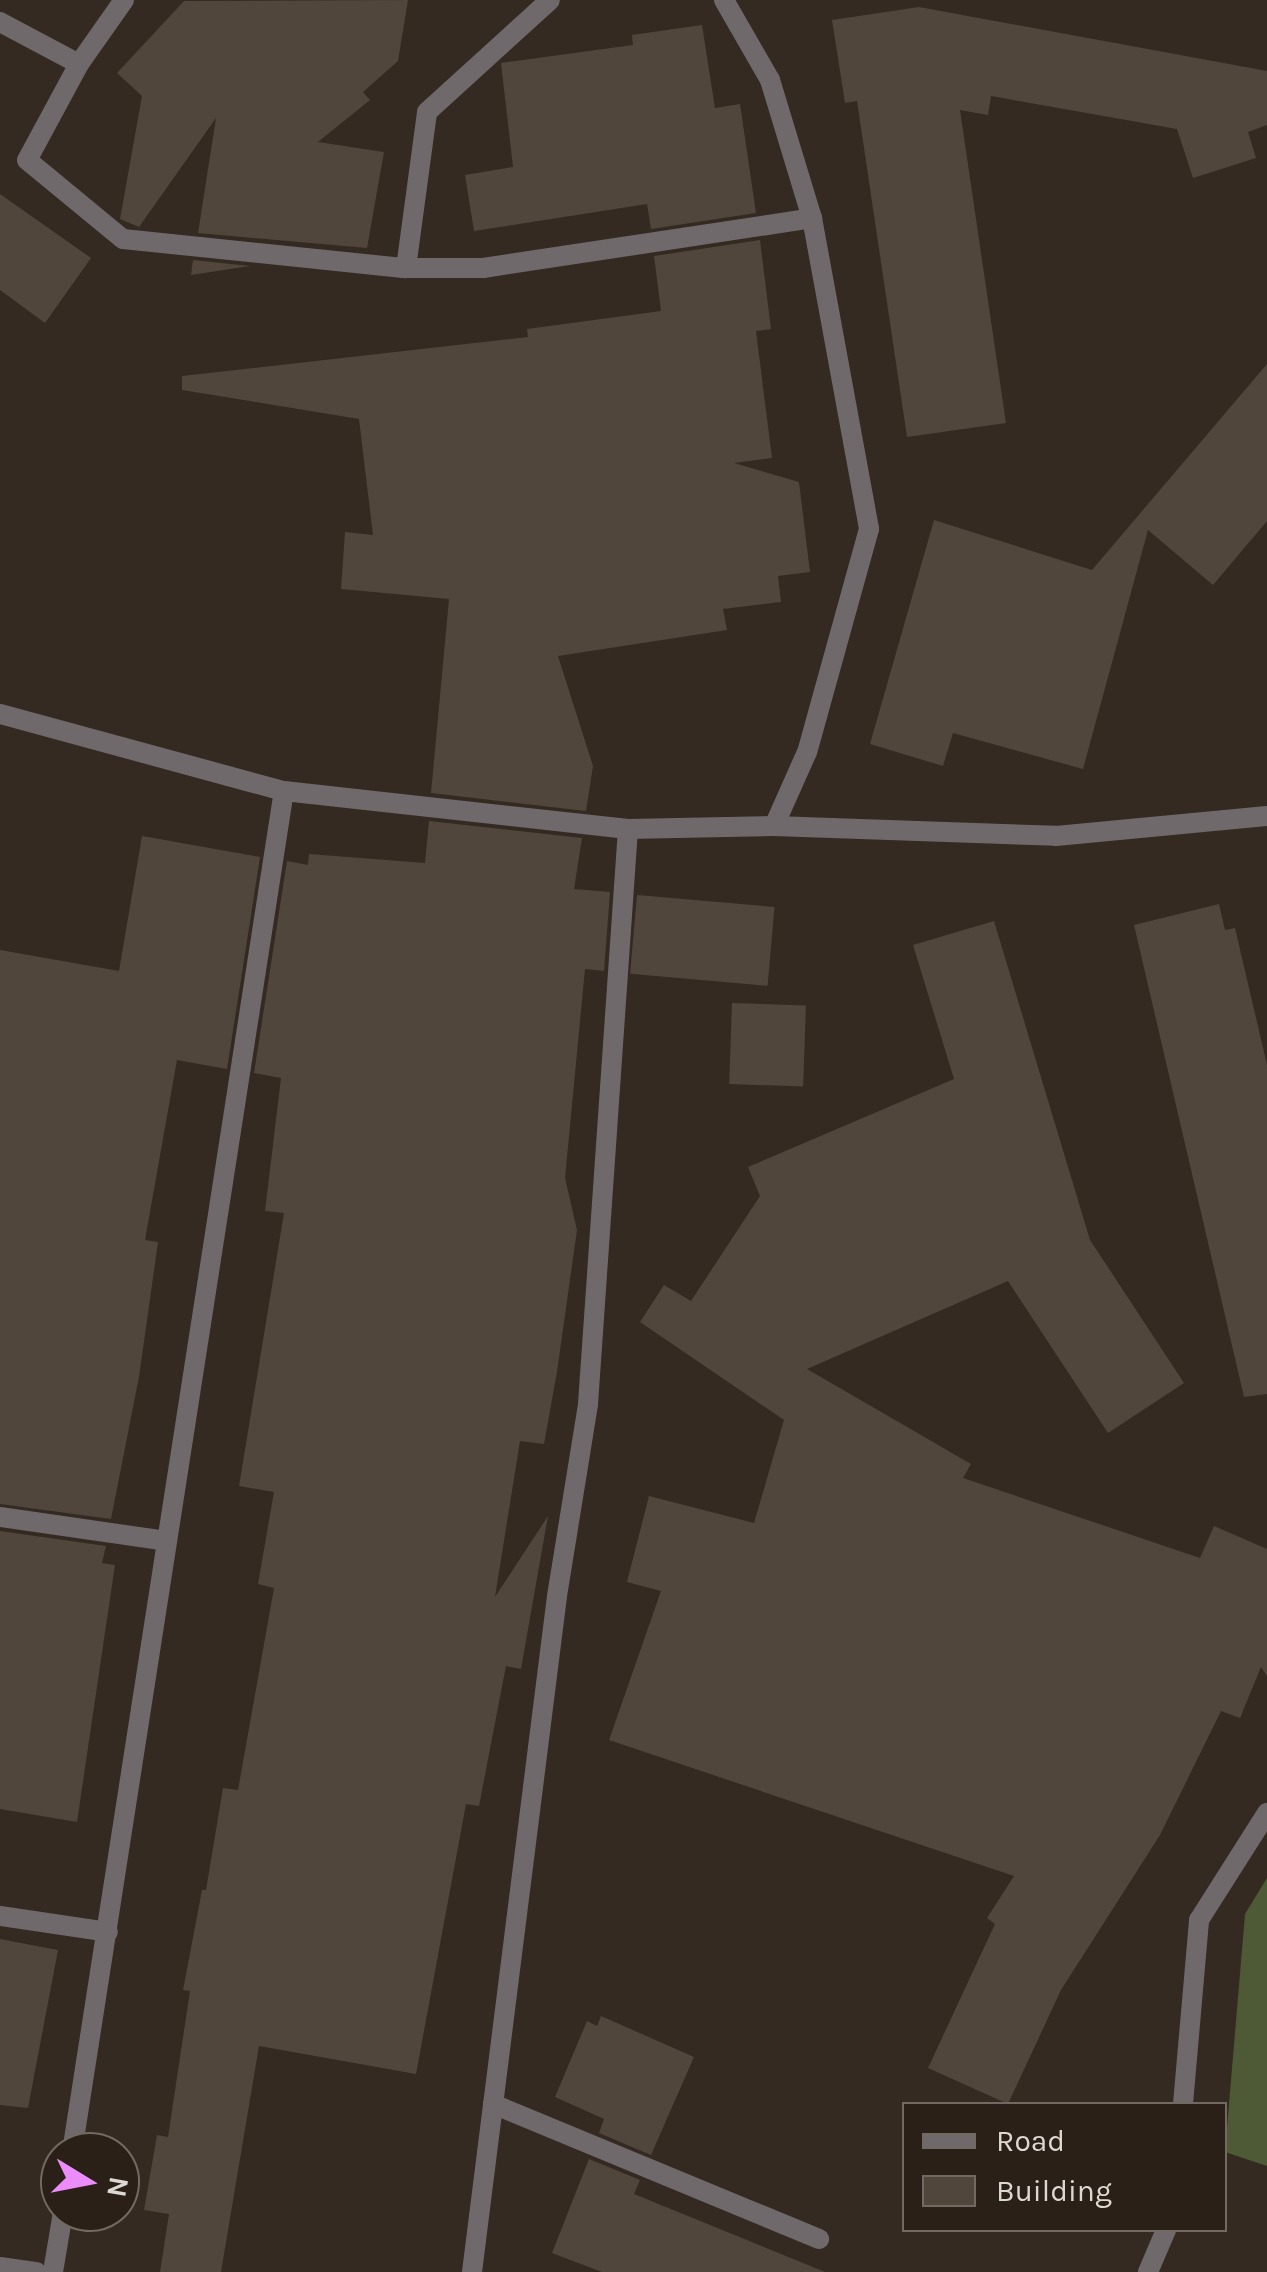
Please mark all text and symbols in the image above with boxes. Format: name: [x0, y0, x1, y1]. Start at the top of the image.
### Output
legend: [902, 2102, 1227, 2232]
text: Road: [996, 2123, 1065, 2159]
north arrow: [40, 2132, 140, 2232]
text: Building: [996, 2173, 1112, 2209]
text: N: [100, 2174, 136, 2200]

